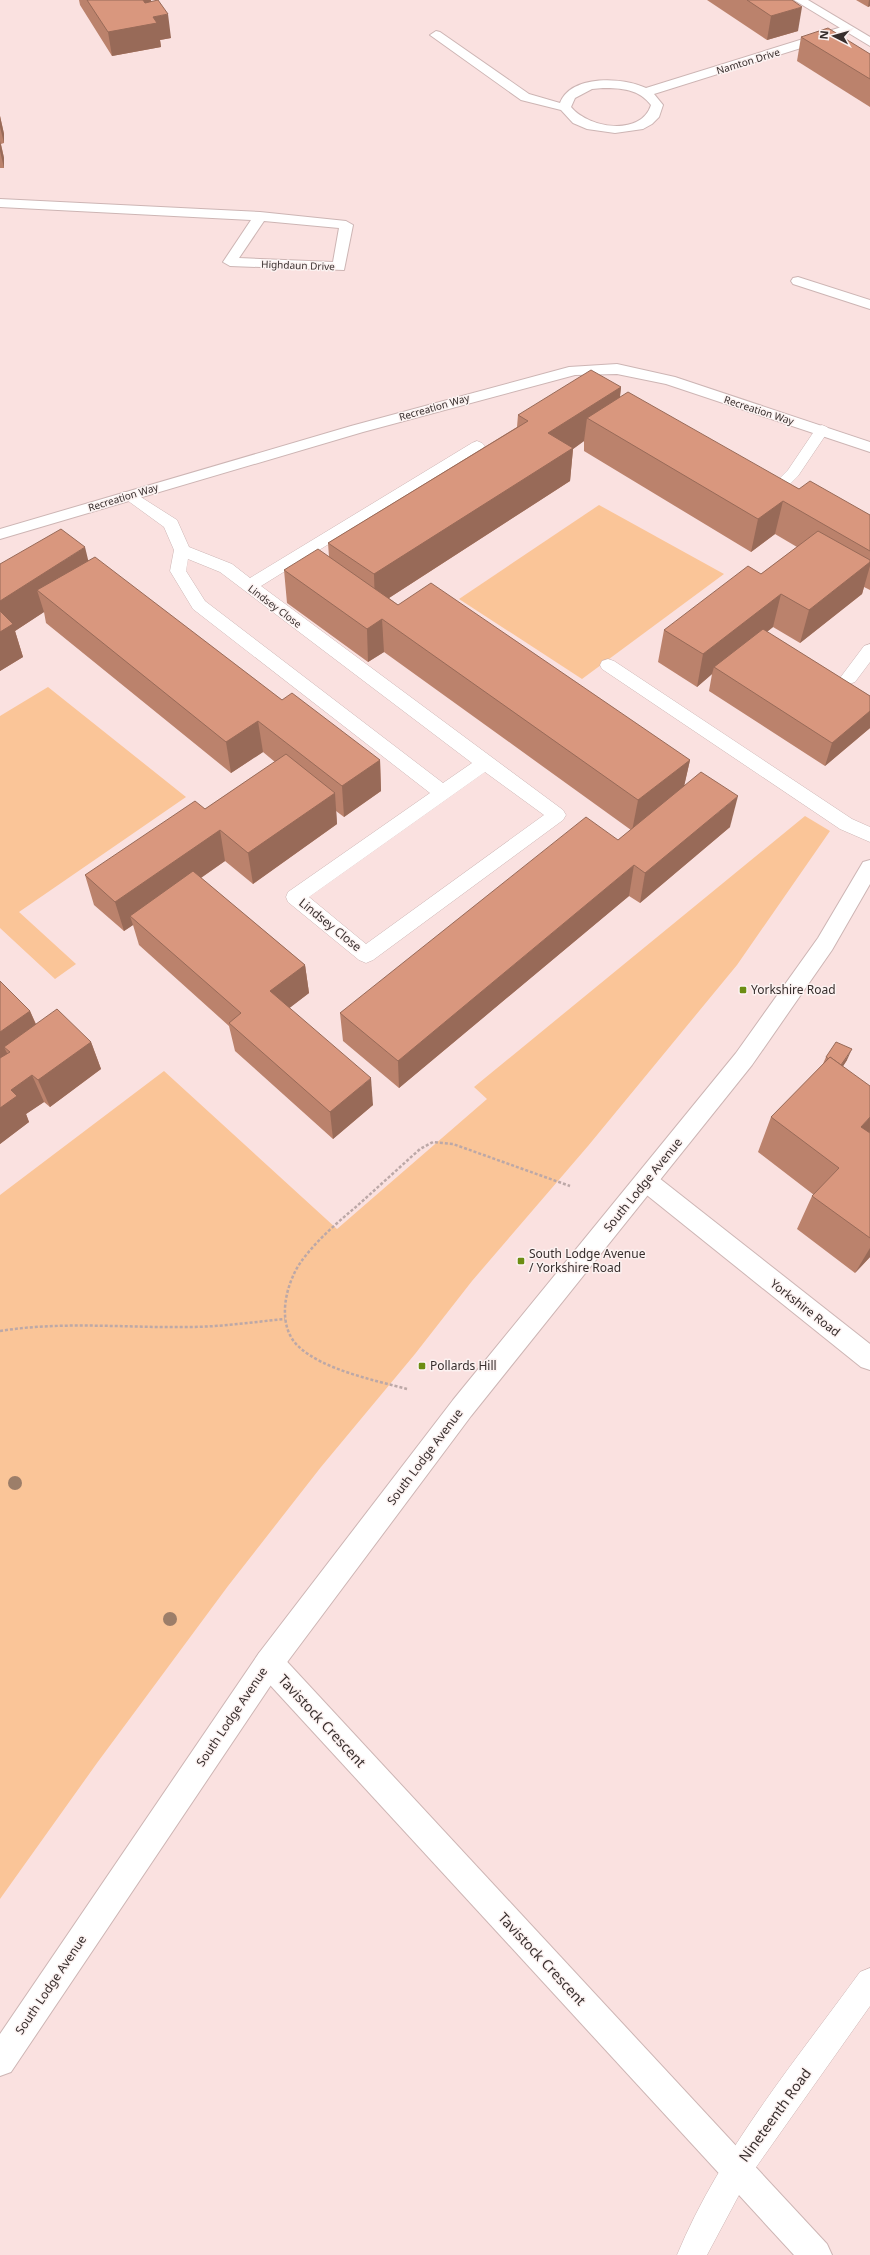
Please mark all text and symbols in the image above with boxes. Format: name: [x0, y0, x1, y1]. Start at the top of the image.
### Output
north arrow: [814, 16, 854, 56]
text: N: [816, 30, 831, 40]
street label: Namton Drive: [715, 45, 782, 77]
street label: Highdaun Drive: [261, 257, 335, 273]
street label: Recreation Way: [397, 390, 472, 424]
street label: Recreation Way: [722, 392, 797, 428]
street label: Recreation Way: [86, 479, 161, 514]
street label: Lindsey Close: [245, 581, 305, 631]
street label: Lindsey Close: [295, 894, 365, 955]
place label: Yorkshire Road: [751, 981, 836, 998]
marker: Yorkshire Road: [738, 985, 748, 995]
street label: South Lodge Avenue: [599, 1134, 686, 1235]
place label: South Lodge Avenue / Yorkshire Road: [529, 1245, 646, 1276]
marker: South Lodge Avenue / Yorkshire Road: [516, 1256, 526, 1266]
street label: Yorkshire Road: [767, 1275, 844, 1340]
place label: Pollards Hill: [430, 1357, 497, 1374]
marker: Pollards Hill: [417, 1361, 427, 1371]
street label: South Lodge Avenue: [383, 1405, 467, 1508]
street label: South Lodge Avenue: [192, 1664, 271, 1770]
street label: Tavistock Crescent: [274, 1670, 370, 1771]
street label: Tavistock Crescent: [494, 1908, 590, 2009]
street label: South Lodge Avenue: [11, 1932, 90, 2038]
street label: Nineteenth Road: [734, 2064, 815, 2165]

